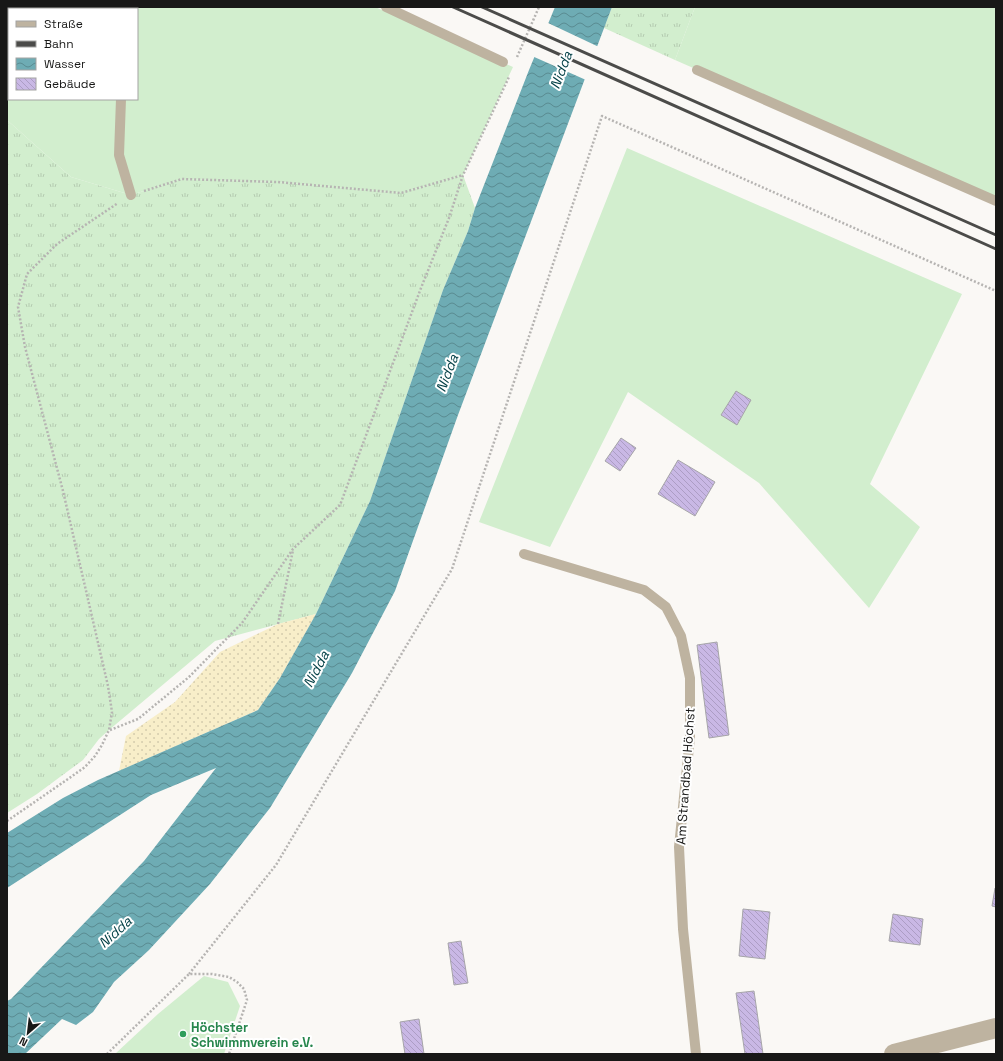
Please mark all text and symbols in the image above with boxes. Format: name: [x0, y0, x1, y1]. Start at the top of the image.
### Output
legend: [8, 8, 138, 100]
text: Straße: [44, 16, 83, 32]
text: Bahn: [44, 36, 74, 52]
water label: Nidda: [546, 48, 577, 91]
text: Wasser: [44, 56, 86, 72]
text: Gebäude: [44, 76, 96, 92]
water label: Nidda: [432, 351, 463, 394]
water label: Nidda: [299, 647, 334, 690]
street label: Am Strandbad Höchst: [672, 707, 699, 845]
water label: Nidda: [95, 912, 136, 952]
north arrow: [8, 1013, 48, 1053]
place label: Höchster Schwimmverein e.V.: [191, 1019, 313, 1051]
marker: Höchster Schwimmverein e.V.: [178, 1029, 188, 1039]
text: N: [17, 1034, 30, 1050]

